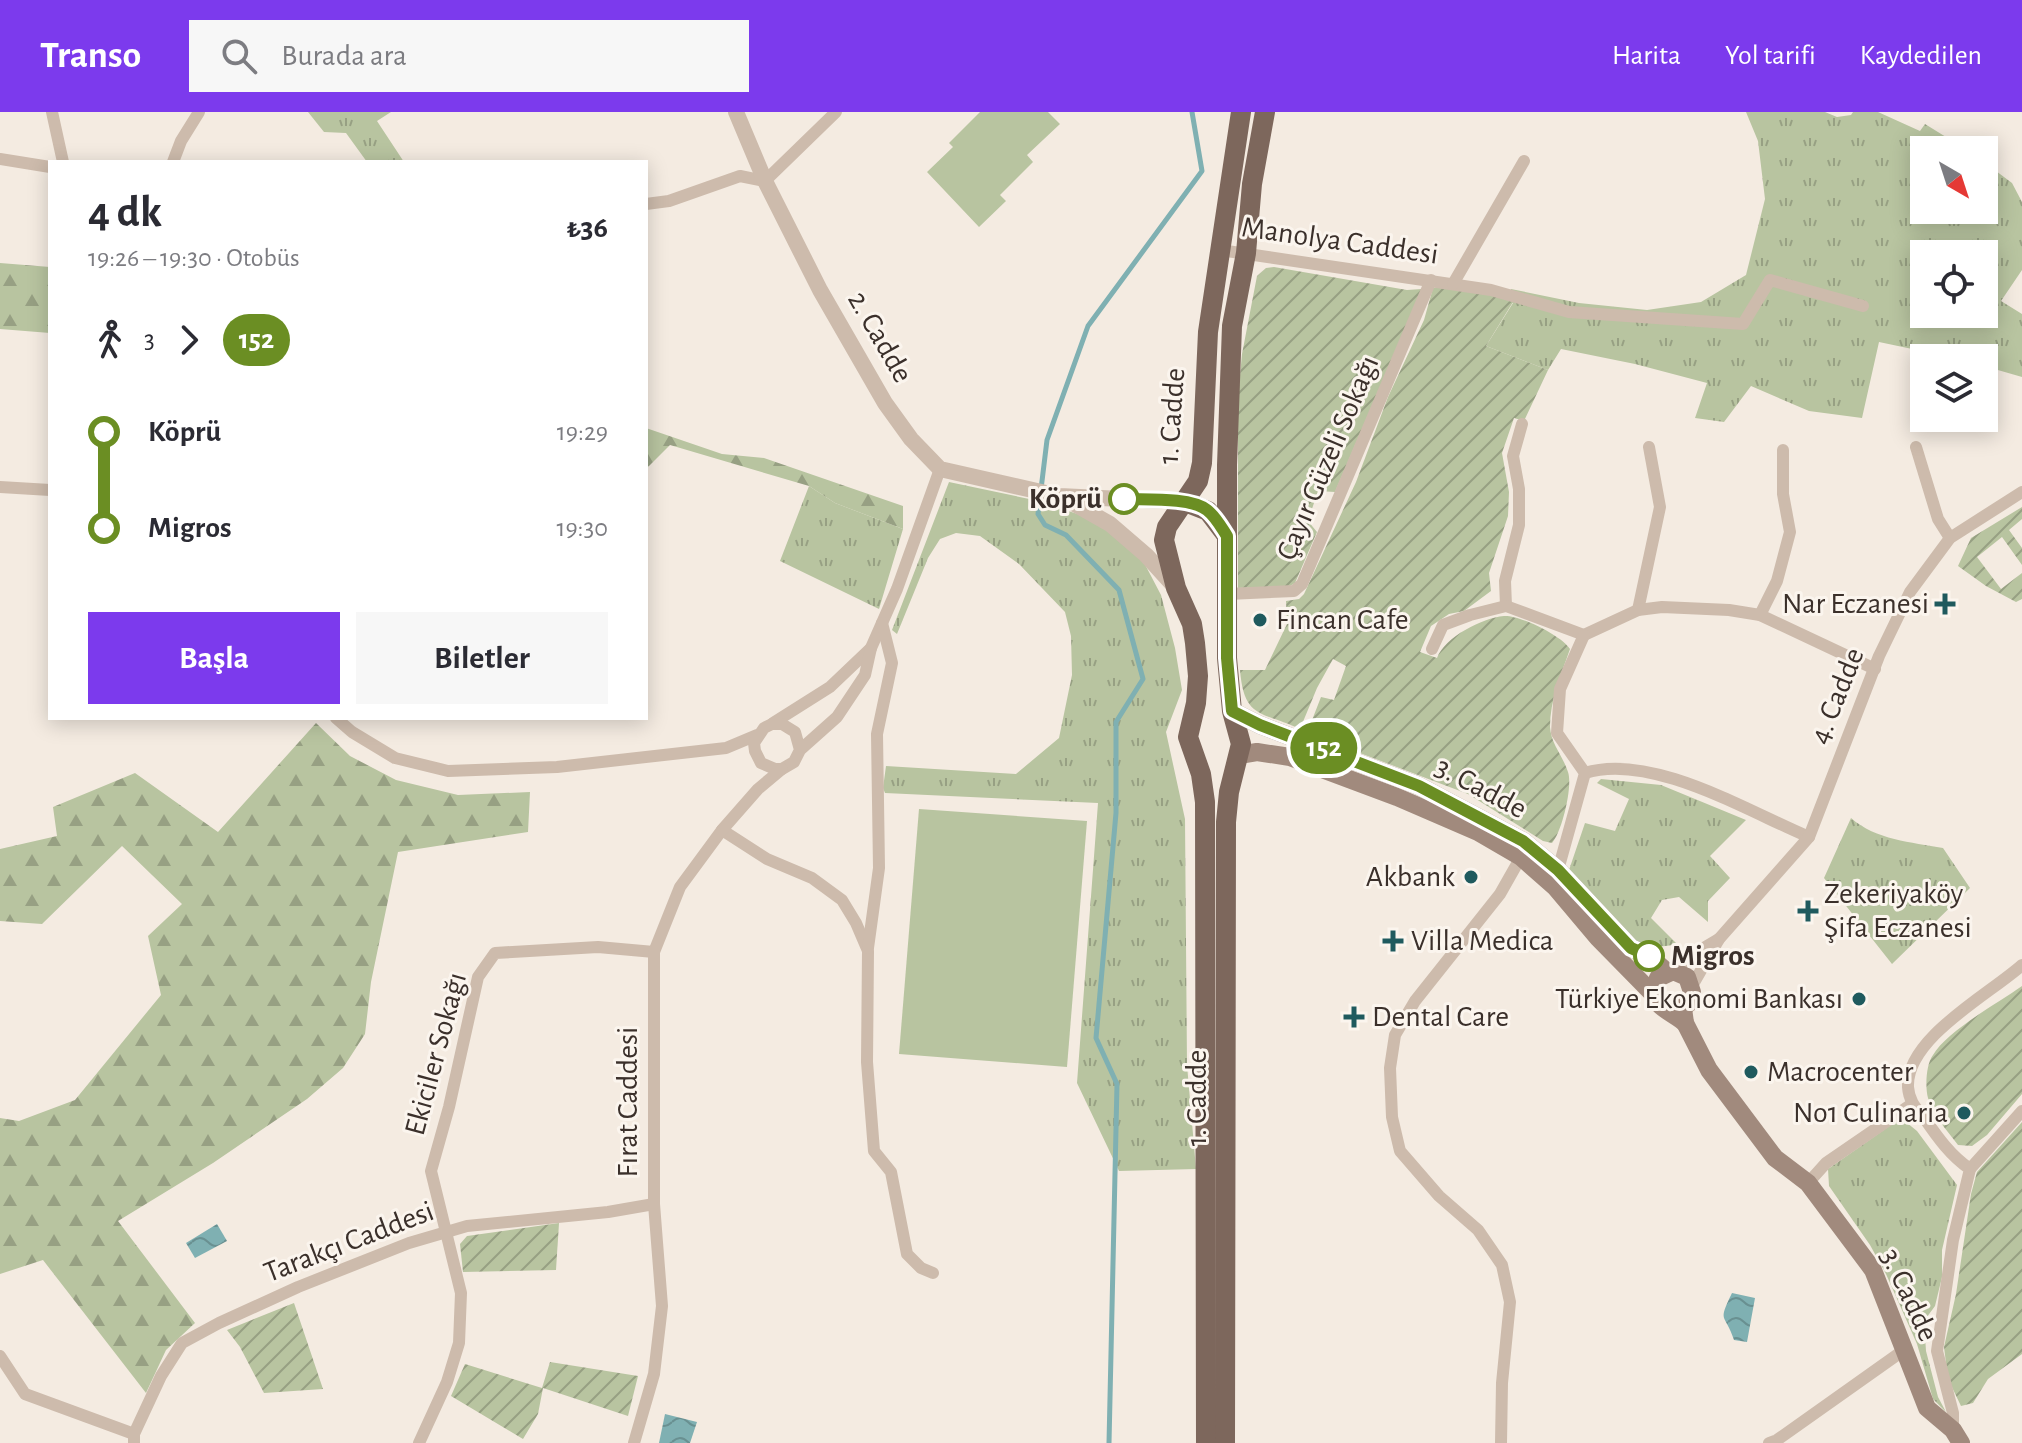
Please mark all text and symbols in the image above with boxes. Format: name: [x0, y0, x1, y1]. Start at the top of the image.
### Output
search box: [189, 20, 749, 92]
icon: search: [217, 34, 261, 78]
text: Transo: [40, 37, 141, 75]
text: Burada ara: [281, 41, 407, 71]
text: Harita: [1612, 42, 1681, 70]
text: Yol tarifi: [1725, 42, 1816, 70]
text: Kaydedilen: [1860, 42, 1982, 70]
north arrow: [1910, 136, 1998, 224]
map controls: [1910, 136, 1998, 432]
text: 4 dk: [88, 191, 162, 235]
street label: Manolya Caddesi: [1240, 212, 1440, 270]
text: ₺36: [566, 213, 608, 243]
button: locate: [1910, 240, 1998, 328]
text: 19:26 – 19:30 · Otobüs: [88, 245, 300, 271]
street label: 2. Cadde: [842, 286, 918, 388]
icon: walk: [88, 318, 132, 362]
icon: forward: [167, 318, 211, 362]
text: 152: [239, 326, 274, 354]
text: 3: [144, 327, 155, 353]
button: layers: [1910, 344, 1998, 432]
street label: Çayır Güzeli Sokağı: [1271, 351, 1385, 565]
street label: 1. Cadde: [1154, 367, 1190, 465]
text: Köprü: [148, 417, 221, 447]
text: 19:29: [557, 419, 608, 445]
place label: Köprü: [1029, 484, 1102, 514]
marker: Köprü: [1109, 484, 1139, 514]
text: Migros: [148, 513, 232, 543]
text: 19:30: [556, 515, 608, 541]
place label: Nar Eczanesi: [1782, 589, 1929, 619]
marker: Nar Eczanesi: [1936, 595, 1954, 613]
place label: Fincan Cafe: [1276, 605, 1409, 635]
marker: Fincan Cafe: [1251, 611, 1269, 629]
button: Başla: [88, 612, 340, 704]
button: Biletler: [356, 612, 608, 704]
street label: 4. Cadde: [1804, 644, 1870, 748]
line badge: 152: [1278, 722, 1370, 774]
text: 152: [1306, 734, 1342, 762]
street label: 3. Cadde: [1430, 752, 1532, 824]
place label: Akbank: [1366, 862, 1455, 892]
marker: Akbank: [1462, 868, 1480, 886]
place label: Zekeriyaköy Şifa Eczanesi: [1824, 879, 1972, 943]
marker: Zekeriyaköy Şifa Eczanesi: [1799, 902, 1817, 920]
place label: Villa Medica: [1411, 926, 1554, 956]
marker: Villa Medica: [1382, 930, 1404, 952]
marker: Migros: [1634, 941, 1664, 971]
place label: Migros: [1671, 941, 1755, 971]
street label: Ekiciler Sokağı: [400, 969, 472, 1139]
place label: Türkiye Ekonomi Bankası: [1555, 984, 1843, 1014]
marker: Türkiye Ekonomi Bankası: [1850, 990, 1868, 1008]
place label: Dental Care: [1372, 1002, 1509, 1032]
marker: Dental Care: [1343, 1006, 1365, 1028]
street label: Fırat Caddesi: [613, 1027, 643, 1177]
street label: 1. Cadde: [1182, 1050, 1212, 1146]
place label: Macrocenter: [1767, 1057, 1914, 1087]
marker: Macrocenter: [1742, 1063, 1760, 1081]
place label: No1 Culinaria: [1793, 1098, 1948, 1128]
marker: No1 Culinaria: [1955, 1104, 1973, 1122]
street label: Tarakçı Caddesi: [260, 1196, 438, 1288]
street label: 3. Cadde: [1875, 1244, 1943, 1346]

